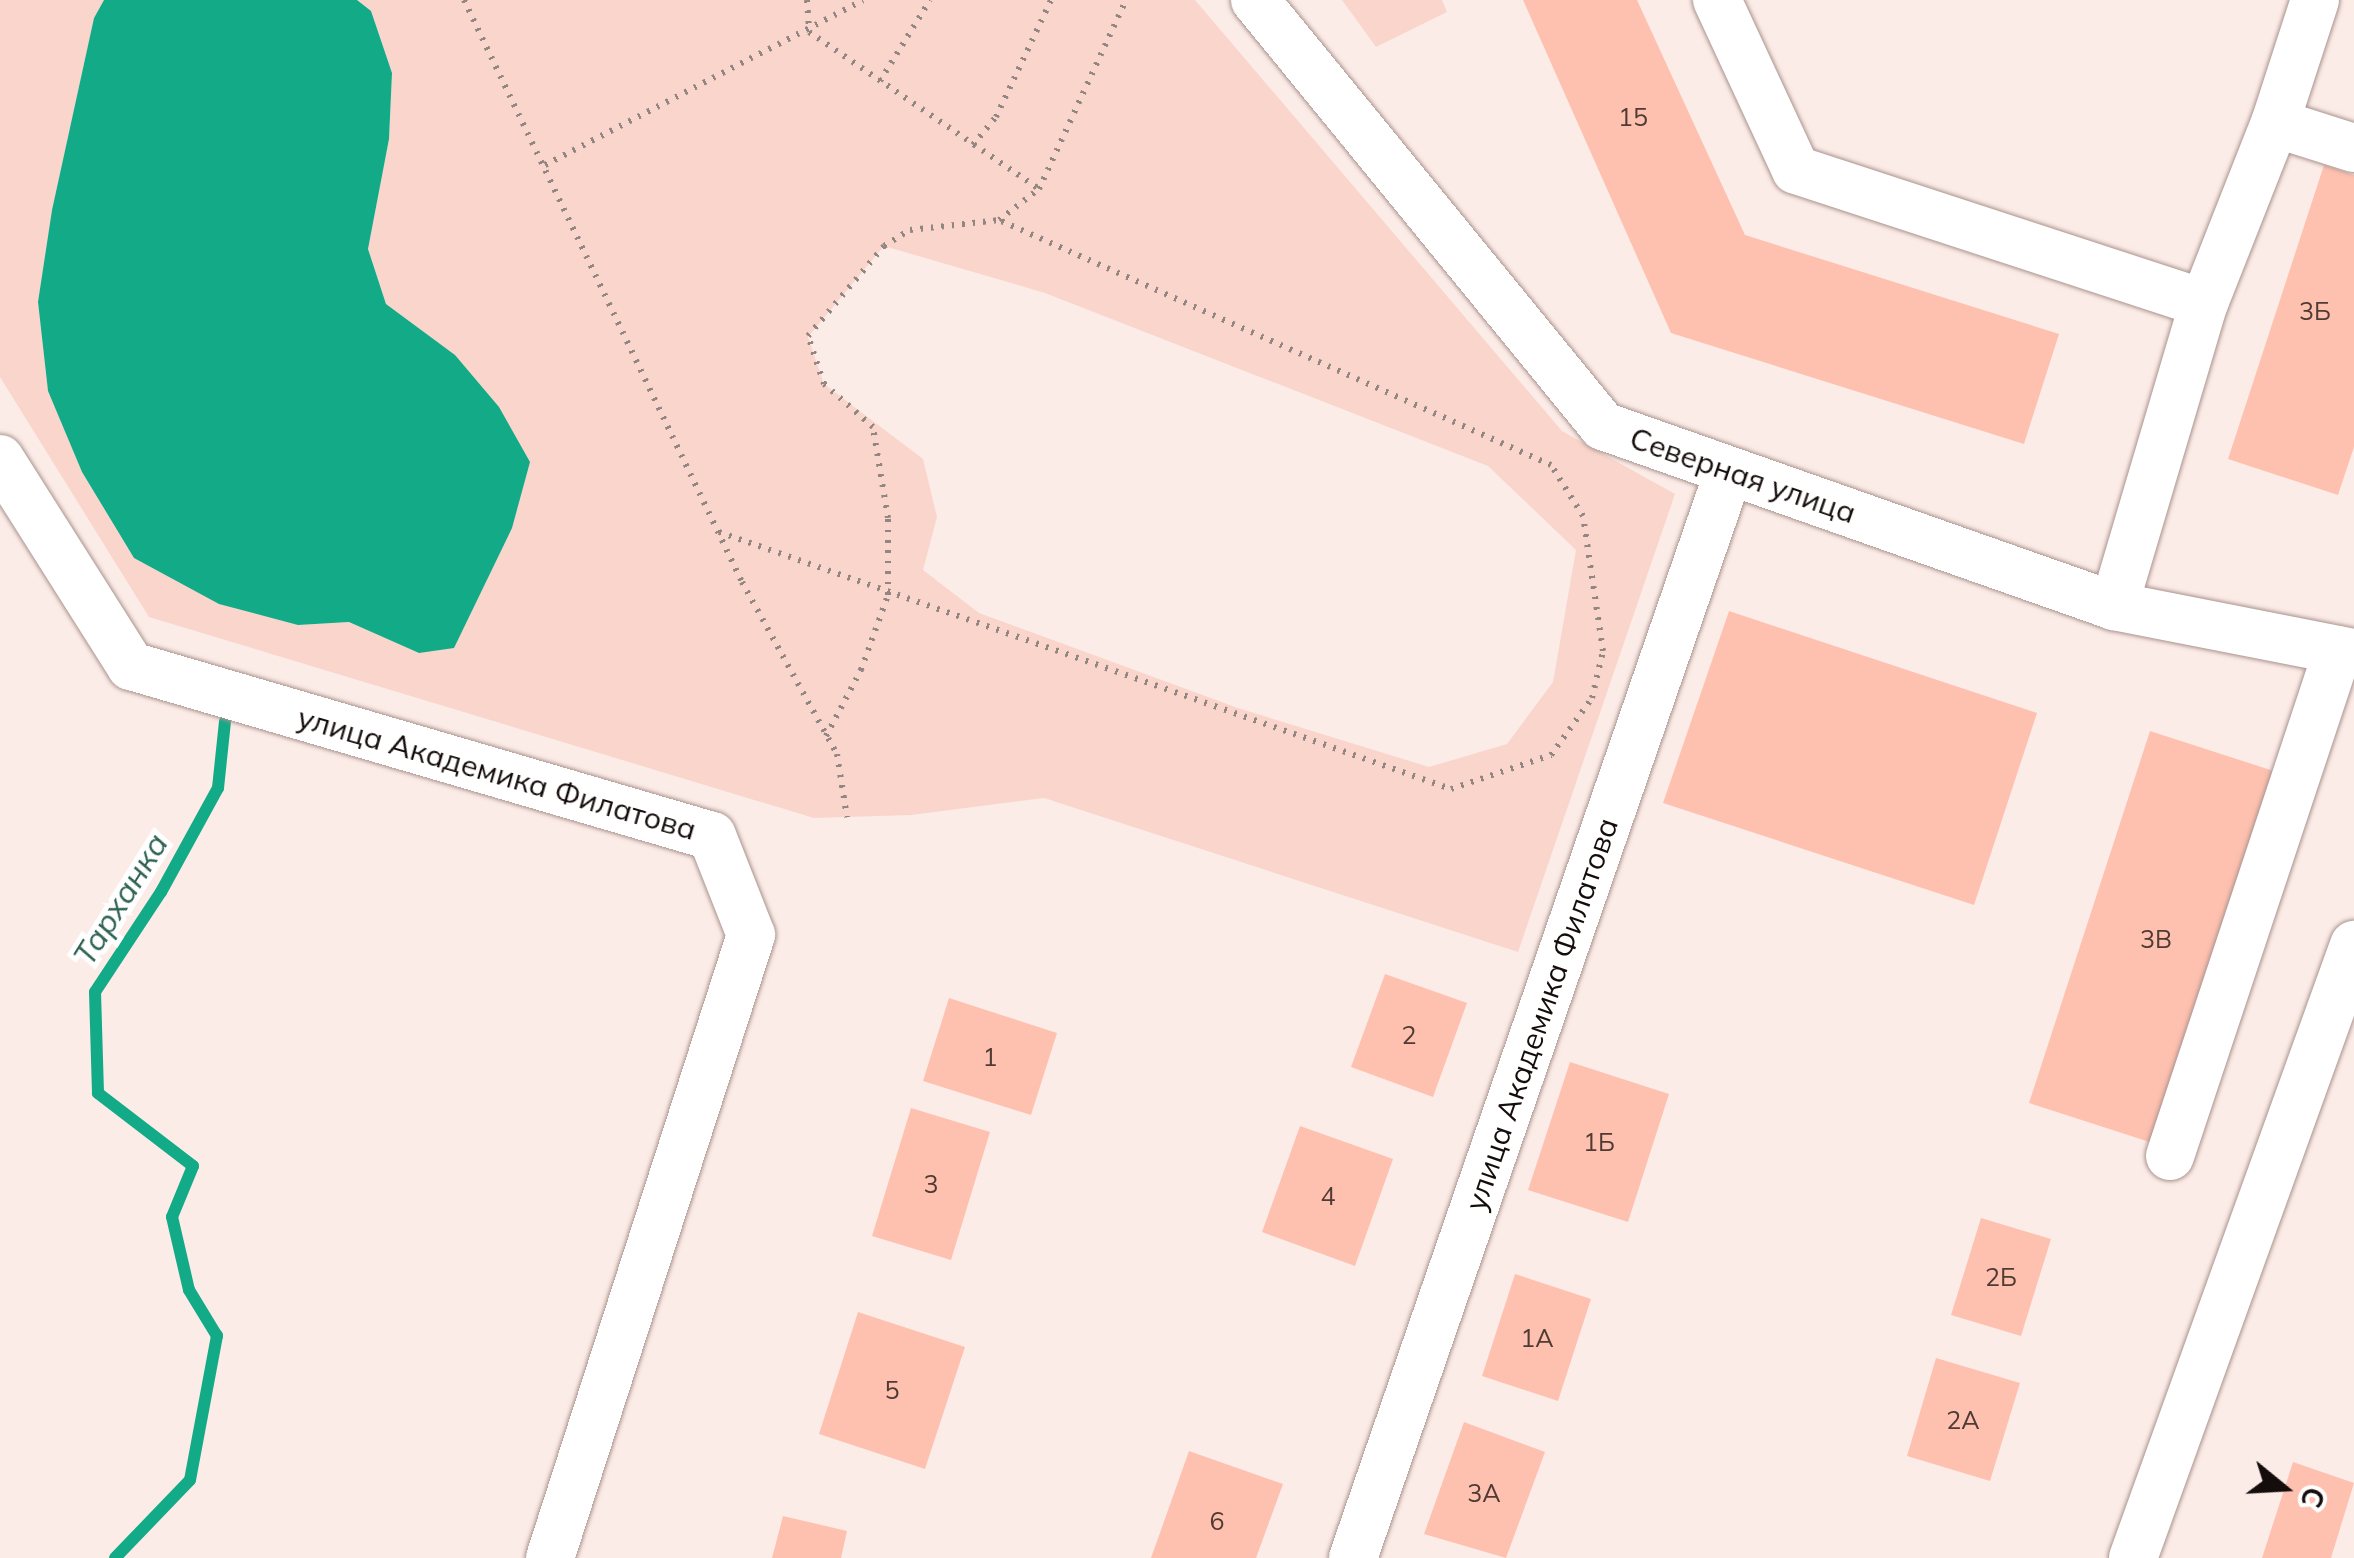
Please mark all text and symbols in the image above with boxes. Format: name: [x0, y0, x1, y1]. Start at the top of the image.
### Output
house number: 15: [1618, 102, 1648, 132]
house number: 3Б: [2299, 296, 2331, 326]
street label: Северная улица: [1625, 419, 1861, 531]
street label: улица Академика Филатова: [294, 699, 700, 847]
street label: улица Академика Филатова: [1457, 813, 1625, 1215]
water label: Тарханка: [64, 826, 176, 972]
house number: 3В: [2140, 924, 2172, 954]
house number: 2: [1402, 1020, 1416, 1050]
house number: 1: [983, 1042, 997, 1072]
house number: 1Б: [1583, 1127, 1615, 1157]
house number: 3: [924, 1169, 938, 1199]
house number: 4: [1321, 1181, 1335, 1211]
house number: 2Б: [1985, 1262, 2017, 1292]
house number: 1А: [1520, 1323, 1554, 1353]
house number: 5: [885, 1375, 899, 1405]
house number: 2А: [1946, 1405, 1980, 1435]
north arrow: [2234, 1438, 2334, 1538]
house number: 3А: [1467, 1478, 1501, 1508]
text: С: [2293, 1483, 2333, 1512]
house number: 6: [1210, 1506, 1224, 1536]

